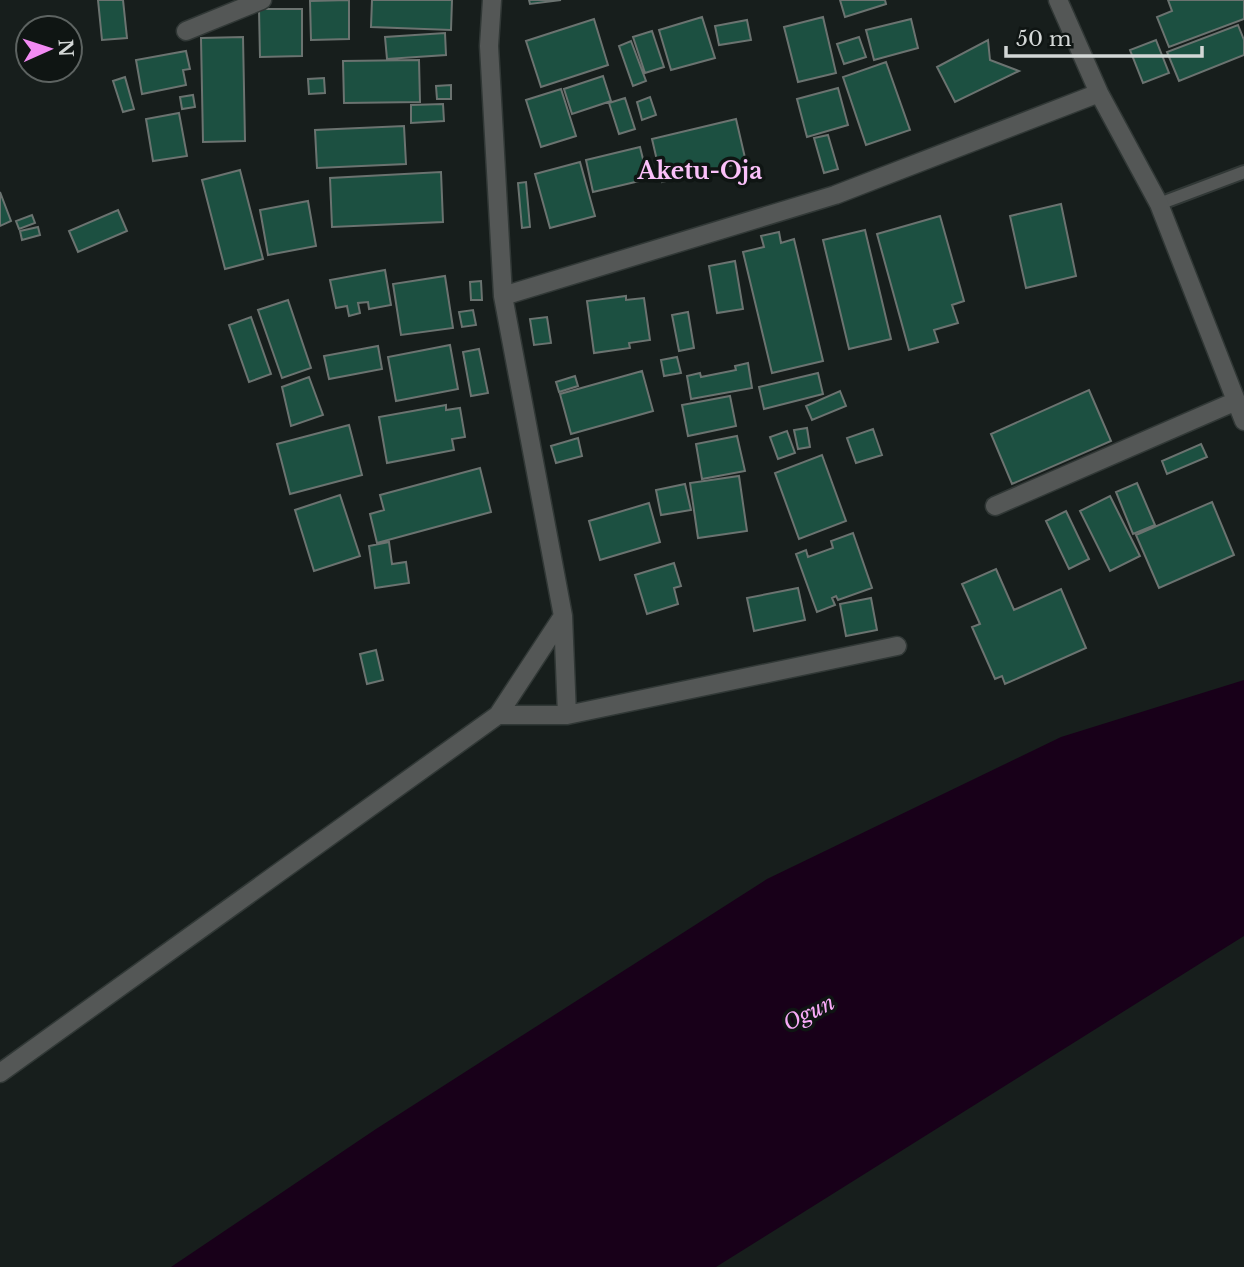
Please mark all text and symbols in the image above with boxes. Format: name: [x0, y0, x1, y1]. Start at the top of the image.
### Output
north arrow: [14, 14, 84, 84]
scale bar: [1006, 14, 1202, 58]
text: 50 m: [1016, 26, 1072, 52]
text: N: [54, 39, 77, 58]
district label: Aketu-Oja: [637, 157, 762, 185]
water label: Ogun: [779, 989, 839, 1037]

